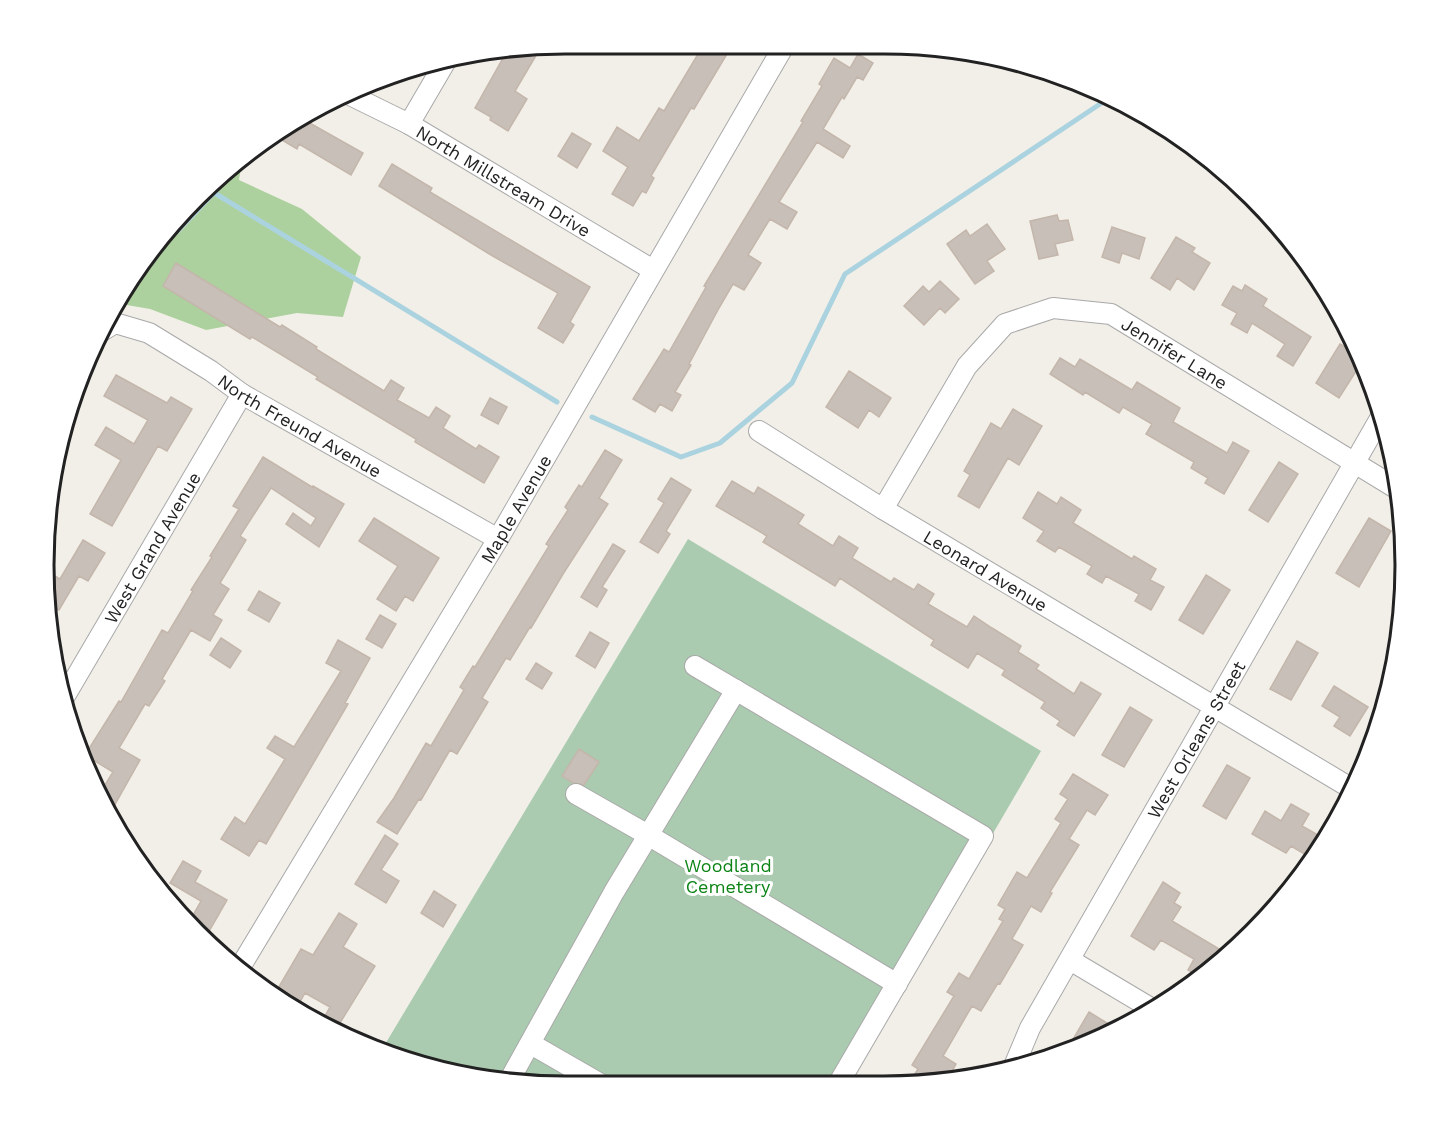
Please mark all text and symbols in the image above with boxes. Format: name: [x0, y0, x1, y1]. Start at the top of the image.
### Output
street label: North Millstream Drive: [413, 120, 595, 241]
street label: Jennifer Lane: [1118, 313, 1231, 393]
street label: North Freund Avenue: [214, 369, 385, 481]
street label: Maple Avenue: [476, 451, 555, 567]
street label: West Grand Avenue: [99, 468, 205, 627]
street label: Leonard Avenue: [920, 525, 1051, 615]
street label: West Orleans Street: [1142, 657, 1249, 822]
park label: Woodland Cemetery: [684, 855, 772, 897]

